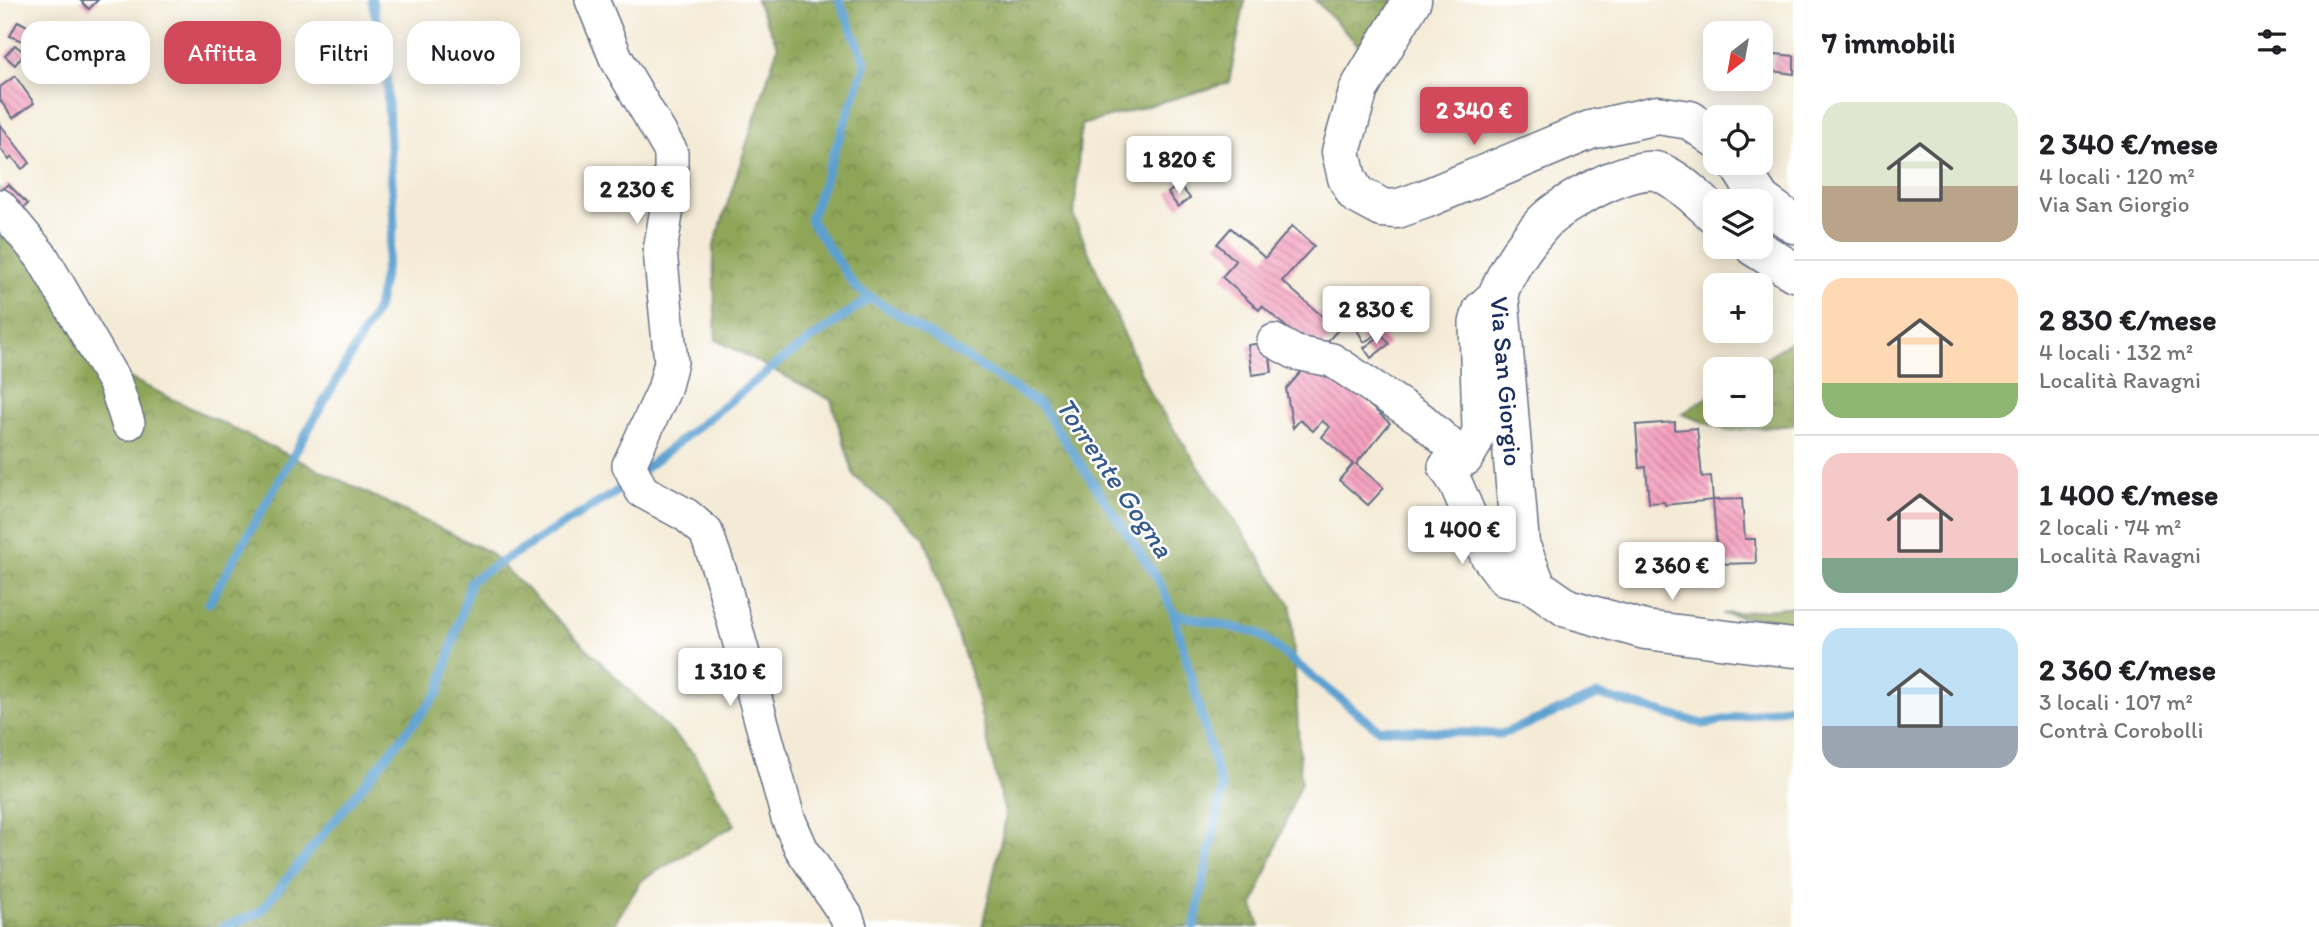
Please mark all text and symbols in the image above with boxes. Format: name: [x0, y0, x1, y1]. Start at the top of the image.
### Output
chip: Compra: [21, 21, 150, 84]
chip: Affitta: [164, 21, 281, 84]
chip: Filtri: [295, 21, 393, 84]
chip: Nuovo: [407, 21, 520, 84]
north arrow: [1703, 21, 1773, 91]
map controls: [1703, 21, 1773, 427]
icon: filters: [2253, 23, 2291, 61]
text: 7 immobili: [1822, 24, 1955, 61]
pin: 2 340 €: [1409, 88, 1539, 147]
text: 2 340 €: [1436, 96, 1512, 124]
button: locate: [1703, 105, 1773, 175]
text: 2 340 €/mese: [2039, 125, 2218, 162]
icon: home: [1878, 130, 1962, 214]
pin: 1 820 €: [1114, 136, 1244, 196]
text: 1 820 €: [1142, 145, 1216, 173]
text: 4 locali · 120 m²: [2039, 162, 2195, 190]
pin: 2 230 €: [572, 166, 702, 226]
text: 2 230 €: [600, 175, 674, 203]
button: layers: [1703, 189, 1773, 259]
text: Via San Giorgio: [2039, 190, 2190, 218]
button: +: [1703, 273, 1773, 343]
pin: 2 830 €: [1311, 286, 1441, 346]
text: 2 830 €: [1339, 295, 1413, 323]
street label: Via San Giorgio: [1484, 295, 1529, 467]
text: 2 830 €/mese: [2039, 301, 2216, 338]
icon: home: [1878, 306, 1962, 390]
text: 4 locali · 132 m²: [2039, 338, 2193, 366]
button: −: [1703, 357, 1773, 427]
text: Località Ravagni: [2039, 366, 2201, 394]
water label: Torrente Gogna: [1049, 390, 1182, 565]
text: 1 400 €/mese: [2039, 476, 2218, 513]
icon: home: [1878, 481, 1962, 565]
pin: 1 400 €: [1397, 506, 1527, 566]
text: 2 locali · 74 m²: [2039, 513, 2182, 541]
text: 1 400 €: [1424, 515, 1500, 543]
text: Località Ravagni: [2039, 541, 2201, 569]
pin: 2 360 €: [1607, 542, 1737, 602]
text: 2 360 €: [1635, 551, 1709, 579]
pin: 1 310 €: [665, 648, 795, 708]
text: 2 360 €/mese: [2039, 651, 2216, 688]
icon: home: [1878, 656, 1962, 740]
text: 1 310 €: [694, 657, 766, 685]
text: 3 locali · 107 m²: [2039, 688, 2193, 716]
text: Contrà Corobolli: [2039, 716, 2203, 744]

